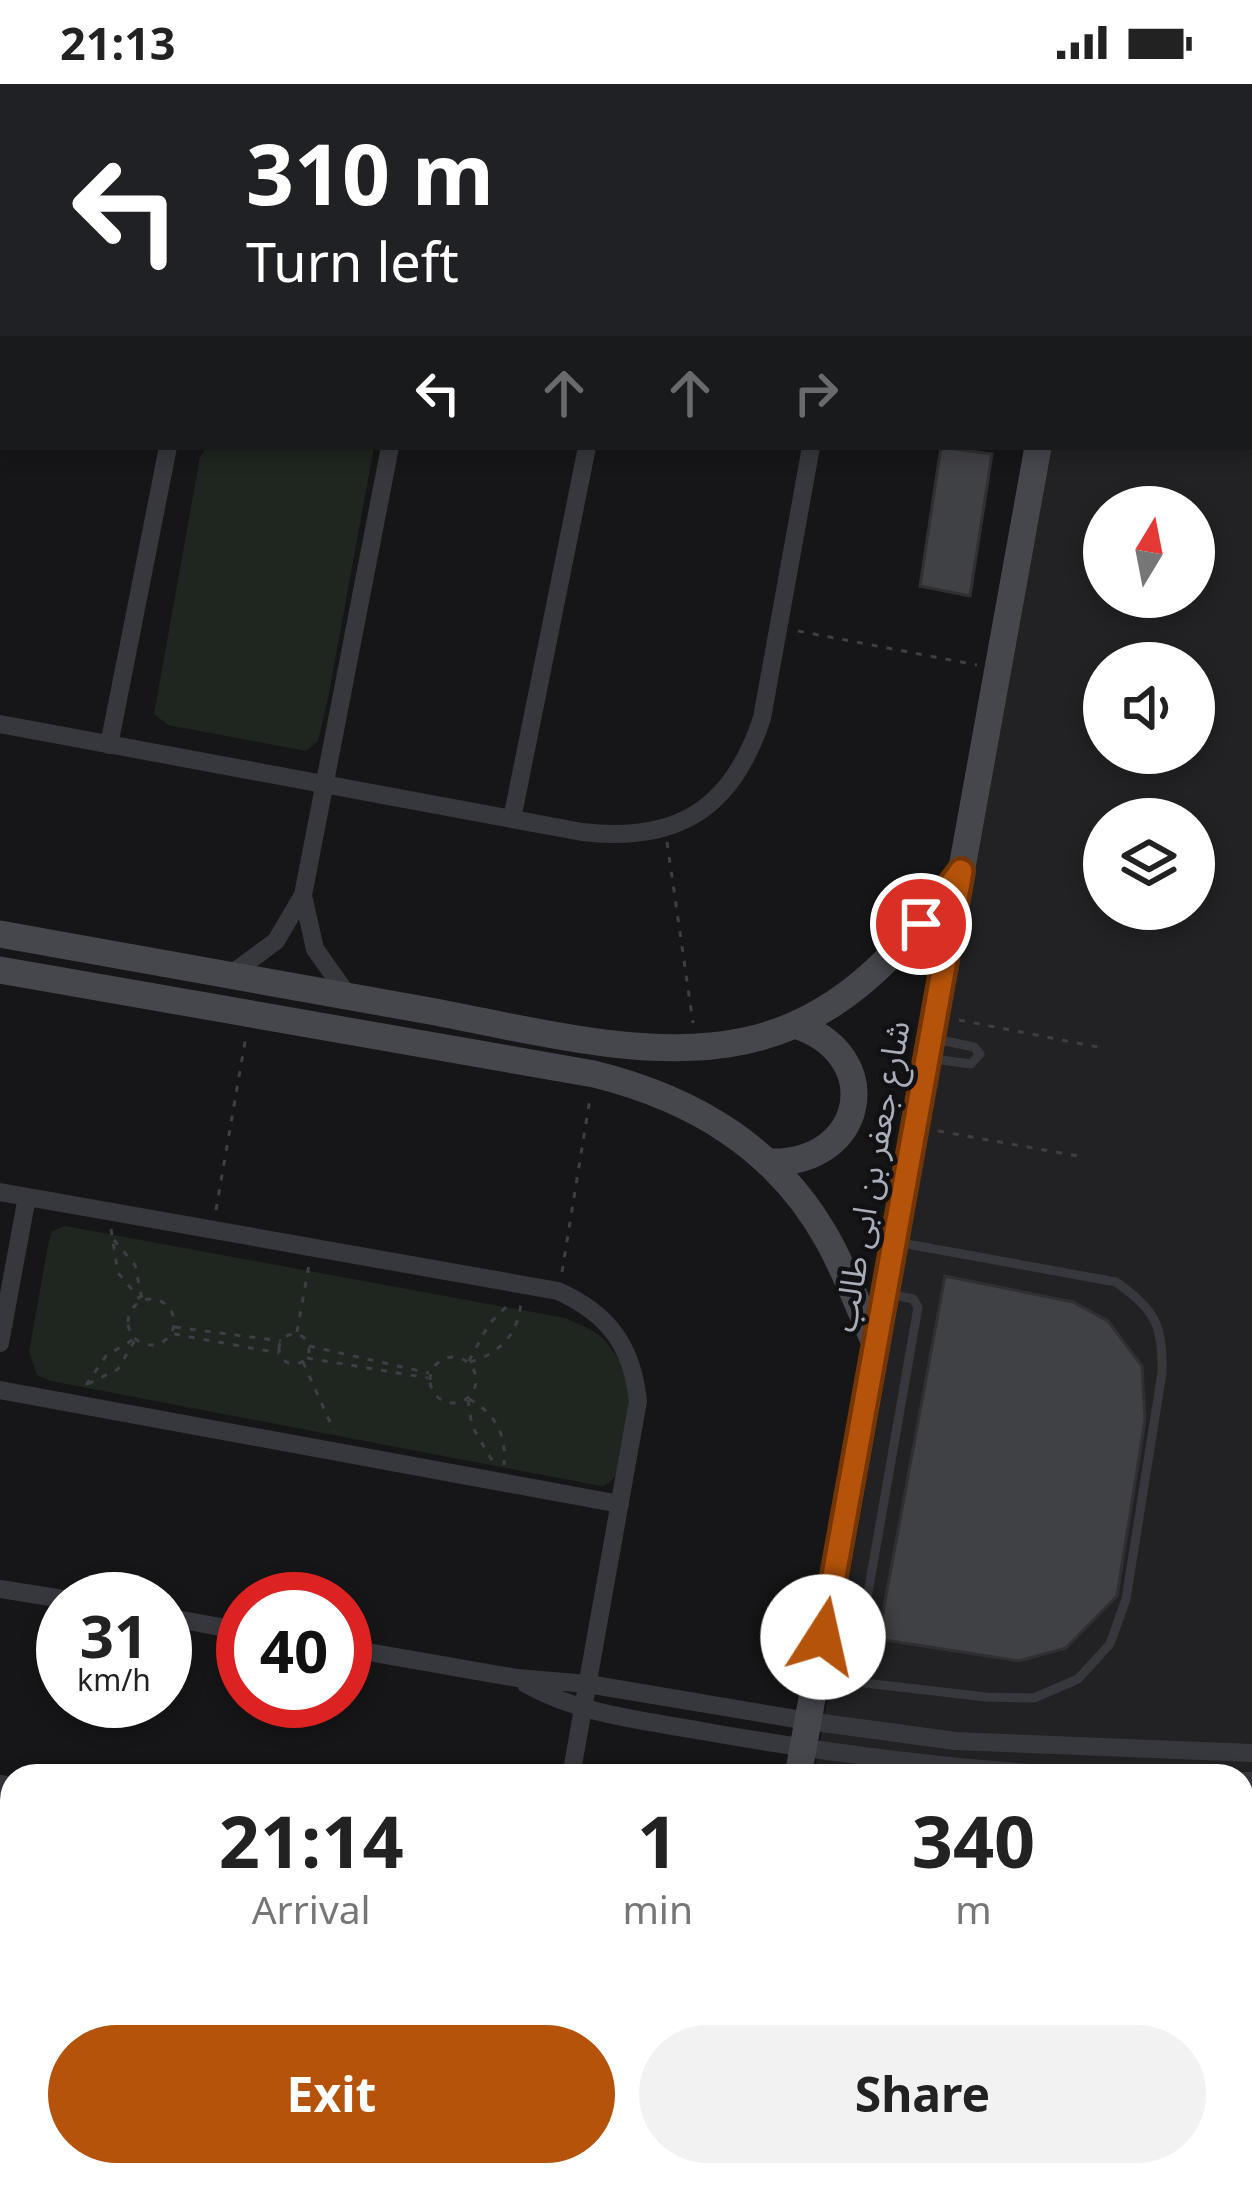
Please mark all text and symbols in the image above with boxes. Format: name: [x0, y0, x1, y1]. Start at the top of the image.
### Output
text: 21:13: [60, 12, 176, 73]
text: 310 m: [246, 115, 494, 230]
icon: left: [48, 132, 204, 288]
text: Turn left: [246, 224, 459, 298]
icon: left: [405, 360, 471, 426]
icon: ahead: [531, 360, 597, 426]
icon: ahead: [657, 360, 723, 426]
icon: right: [783, 360, 849, 426]
north arrow: [1083, 486, 1215, 618]
map controls: [1083, 486, 1215, 930]
button: sound: [1083, 642, 1215, 774]
button: layers: [1083, 798, 1215, 930]
pin: [870, 873, 972, 975]
icon: arrive: [888, 891, 954, 957]
street label: شارع جعفر بن ابى طالب: [820, 1017, 922, 1336]
speed limit sign: 40: [216, 1572, 372, 1728]
position arrow: [760, 1574, 886, 1700]
text: 31: [80, 1594, 148, 1676]
text: km/h: [77, 1659, 151, 1700]
text: 21:14: [219, 1791, 404, 1889]
text: 1: [637, 1791, 678, 1889]
text: 340: [912, 1791, 1035, 1889]
text: Arrival: [252, 1882, 371, 1935]
text: min: [622, 1882, 693, 1935]
text: m: [955, 1882, 992, 1935]
button: Exit: [48, 2025, 615, 2163]
button: Share: [639, 2025, 1206, 2163]

